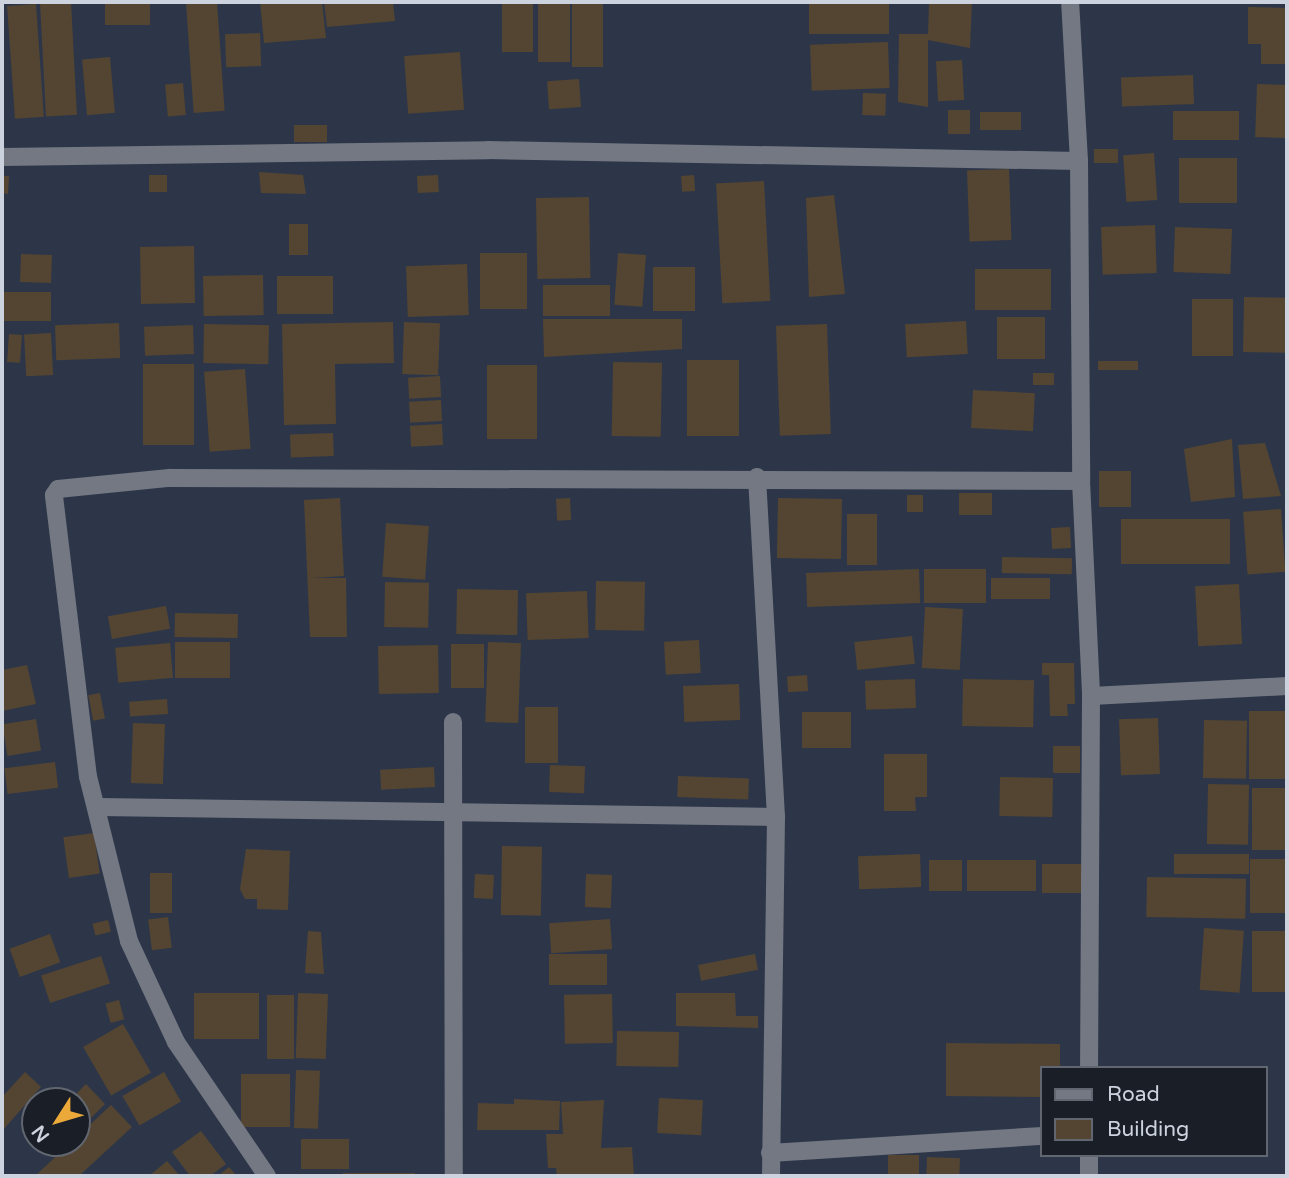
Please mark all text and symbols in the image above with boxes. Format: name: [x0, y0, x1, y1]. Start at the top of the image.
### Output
legend: [1040, 1066, 1268, 1157]
text: Road: [1107, 1082, 1160, 1107]
north arrow: [21, 1087, 91, 1157]
text: Building: [1107, 1117, 1189, 1142]
text: N: [27, 1121, 54, 1146]

